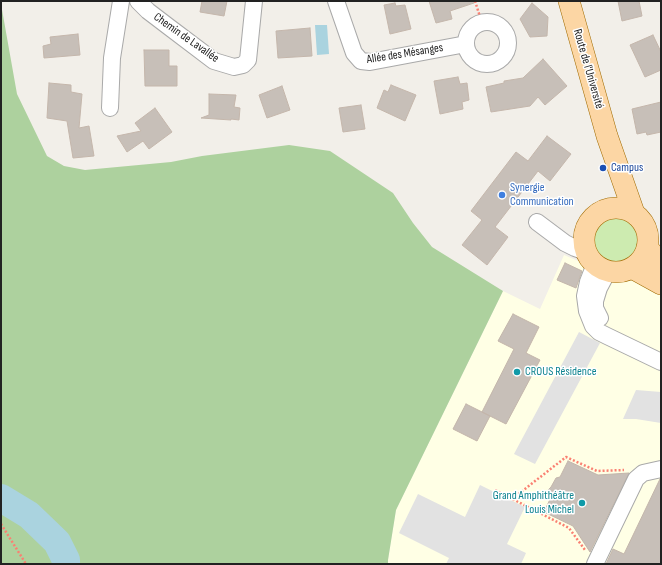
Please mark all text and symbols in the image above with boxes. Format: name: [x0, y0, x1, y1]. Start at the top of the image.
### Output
street label: Chemin de Lavallée: [150, 10, 222, 66]
street label: Route de l'Université: [570, 27, 606, 111]
street label: Allée des Mésanges: [366, 41, 444, 67]
place label: Campus: [611, 161, 643, 175]
marker: Campus: [598, 163, 608, 173]
place label: Synergie Communication: [510, 181, 574, 209]
marker: Synergie Communication: [497, 190, 507, 200]
place label: CROUS Résidence: [525, 365, 596, 379]
marker: CROUS Résidence: [512, 367, 522, 377]
place label: Grand Amphithéâtre Louis Michel: [493, 489, 574, 517]
marker: Grand Amphithéâtre Louis Michel: [577, 498, 587, 508]

